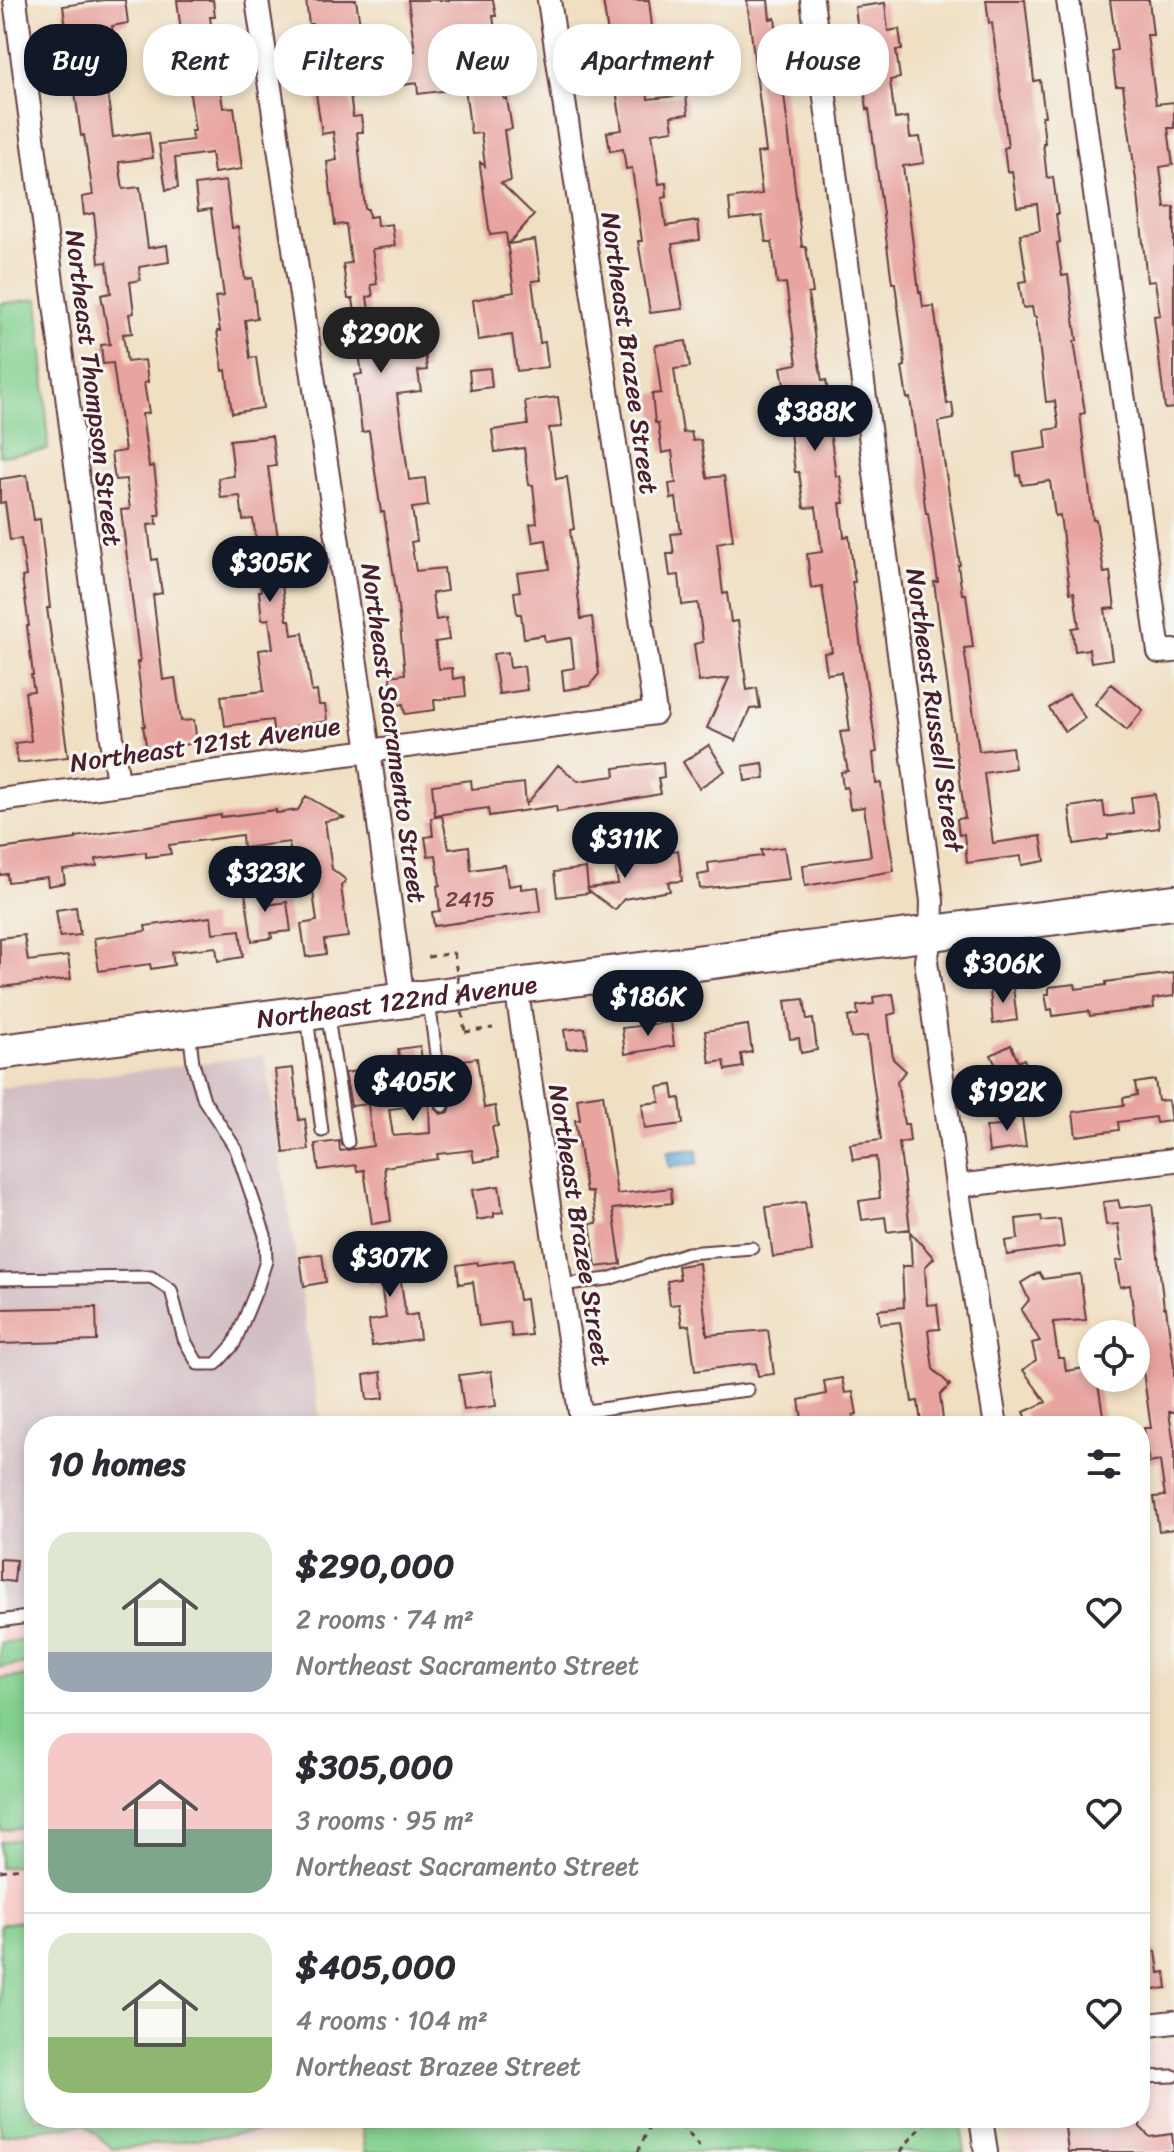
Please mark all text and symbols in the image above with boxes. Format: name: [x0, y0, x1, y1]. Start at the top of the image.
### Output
chip: Buy: [24, 24, 127, 96]
chip: Rent: [143, 24, 258, 96]
chip: Filters: [274, 24, 412, 96]
chip: New: [428, 24, 537, 96]
chip: Apartment: [553, 24, 741, 96]
chip: House: [757, 24, 889, 96]
street label: Northeast Brazee Street: [587, 209, 673, 497]
street label: Northeast Thompson Street: [52, 227, 136, 549]
pin: $290K: [325, 307, 437, 375]
text: $290K: [341, 310, 421, 356]
pin: $388K: [759, 385, 871, 453]
text: $388K: [776, 388, 854, 434]
pin: $305K: [214, 536, 326, 604]
text: $305K: [230, 539, 310, 585]
street label: Northeast Sacramento Street: [347, 560, 441, 906]
street label: Northeast Russell Street: [892, 565, 978, 856]
street label: Northeast 121st Avenue: [67, 702, 344, 786]
pin: $311K: [569, 812, 681, 880]
text: $311K: [590, 815, 660, 861]
pin: $323K: [209, 846, 321, 914]
text: $323K: [227, 849, 303, 895]
house number: 2415: [445, 880, 495, 919]
pin: $306K: [947, 937, 1059, 1005]
text: $306K: [964, 940, 1042, 986]
street label: Northeast 122nd Avenue: [254, 961, 540, 1042]
pin: $186K: [592, 970, 704, 1038]
text: $186K: [611, 973, 685, 1019]
pin: $405K: [357, 1055, 469, 1123]
text: $405K: [372, 1058, 454, 1104]
pin: $192K: [951, 1065, 1063, 1133]
text: $192K: [969, 1068, 1045, 1114]
street label: Northeast Brazee Street: [535, 1081, 625, 1369]
pin: $307K: [334, 1231, 446, 1299]
text: $307K: [351, 1234, 429, 1280]
map controls: [1078, 1320, 1150, 1392]
button: locate: [1078, 1320, 1150, 1392]
text: 10 homes: [48, 1434, 186, 1494]
icon: filters: [1082, 1442, 1126, 1486]
text: $290,000: [296, 1536, 454, 1596]
icon: home: [112, 1564, 208, 1660]
icon: heart: [1082, 1590, 1126, 1634]
text: 2 rooms · 74 m²: [296, 1596, 474, 1642]
text: Northeast Sacramento Street: [296, 1642, 639, 1688]
text: $305,000: [296, 1737, 453, 1797]
icon: home: [112, 1765, 208, 1861]
icon: heart: [1082, 1791, 1126, 1835]
text: 3 rooms · 95 m²: [296, 1797, 474, 1843]
text: Northeast Sacramento Street: [296, 1843, 639, 1889]
text: $405,000: [296, 1937, 456, 1997]
icon: home: [112, 1965, 208, 2061]
icon: heart: [1082, 1991, 1126, 2035]
text: 4 rooms · 104 m²: [296, 1997, 488, 2043]
text: Northeast Brazee Street: [296, 2043, 581, 2089]

